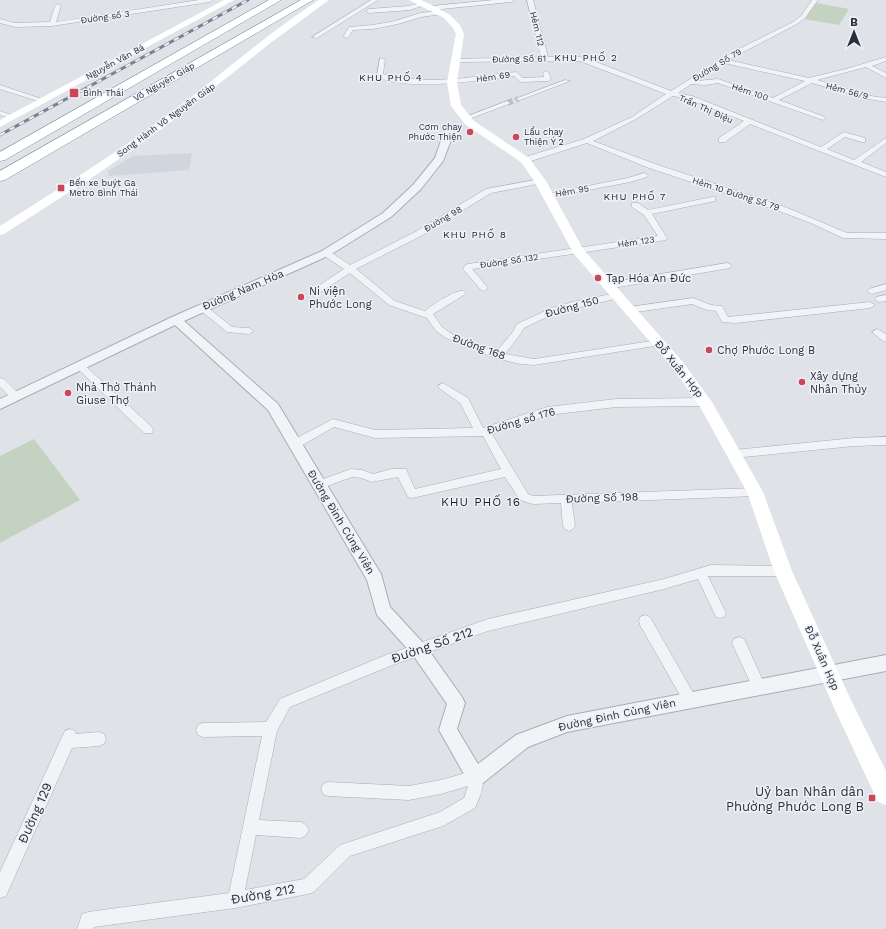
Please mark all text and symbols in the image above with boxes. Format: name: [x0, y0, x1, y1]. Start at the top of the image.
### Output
street label: Đường số 3: [80, 8, 130, 25]
street label: Hẻm 112: [528, 11, 546, 47]
north arrow: [834, 12, 874, 52]
text: B: [850, 16, 858, 29]
street label: Nguyễn Văn Bá: [83, 41, 146, 82]
street label: Đường Số 79: [690, 46, 743, 84]
district label: KHU PHỐ 2: [554, 51, 618, 63]
street label: Đường Số 61: [492, 53, 546, 64]
street label: Võ Nguyên Giáp: [132, 60, 197, 104]
street label: Hẻm 69: [475, 70, 511, 84]
district label: KHU PHỐ 4: [359, 71, 423, 83]
street label: Song Hành Võ Nguyên Giáp: [115, 81, 217, 159]
street label: Hẻm 100: [730, 81, 770, 103]
street label: Hẻm 56/9: [825, 81, 869, 101]
marker: Bình Thái: [68, 87, 80, 99]
place label: Bình Thái: [83, 88, 124, 98]
street label: Trần Thị Điệu: [678, 93, 734, 125]
place label: Cơm chay Phước Thiện: [408, 122, 462, 142]
place label: Lẩu chay Thiện Ý 2: [524, 126, 564, 147]
marker: Cơm chay Phước Thiện: [465, 127, 475, 137]
marker: Lẩu chay Thiện Ý 2: [511, 132, 521, 142]
street label: Hẻm 10 Đường Số 79: [691, 174, 781, 213]
place label: Bến xe buýt Ga Metro Bình Thái: [69, 177, 138, 198]
marker: Bến xe buýt Ga Metro Bình Thái: [56, 183, 66, 193]
street label: Hẻm 95: [554, 183, 590, 199]
district label: KHU PHỐ 7: [604, 190, 666, 202]
street label: Đường 98: [422, 204, 464, 234]
district label: KHU PHỐ 8: [443, 228, 507, 240]
street label: Hẻm 123: [617, 234, 655, 250]
street label: Đường Số 132: [479, 251, 539, 270]
street label: Đường Nam Hòa: [200, 267, 286, 313]
place label: Tạp Hóa An Đức: [606, 272, 691, 285]
marker: Tạp Hóa An Đức: [593, 273, 603, 283]
place label: Ni viện Phước Long: [309, 285, 372, 311]
marker: Ni viện Phước Long: [296, 292, 306, 302]
street label: Đường 150: [544, 294, 600, 320]
street label: Đường 168: [451, 331, 507, 363]
street label: Đỗ Xuân Hợp: [652, 337, 707, 400]
place label: Chợ Phước Long B: [717, 344, 815, 357]
marker: Chợ Phước Long B: [704, 345, 714, 355]
place label: Xây dựng Nhân Thủy: [810, 370, 867, 396]
marker: Xây dựng Nhân Thủy: [797, 377, 807, 387]
place label: Nhà Thờ Thánh Giuse Thợ: [76, 381, 157, 407]
marker: Nhà Thờ Thánh Giuse Thợ: [63, 388, 73, 398]
street label: Đường số 176: [485, 405, 557, 437]
street label: Đường Đinh Củng Viên: [305, 467, 377, 577]
street label: Đường Số 198: [565, 490, 639, 506]
district label: KHU PHỐ 16: [441, 494, 521, 509]
street label: Đỗ Xuân Hợp: [802, 623, 843, 693]
street label: Đường Số 212: [389, 624, 475, 666]
street label: Đường Đinh Củng Viên: [557, 696, 677, 734]
street label: Đường 129: [15, 780, 55, 846]
place label: Uỷ ban Nhân dân Phường Phước Long B: [726, 784, 864, 814]
marker: Uỷ ban Nhân dân Phường Phước Long B: [867, 793, 877, 803]
street label: Đường 212: [230, 881, 296, 907]

